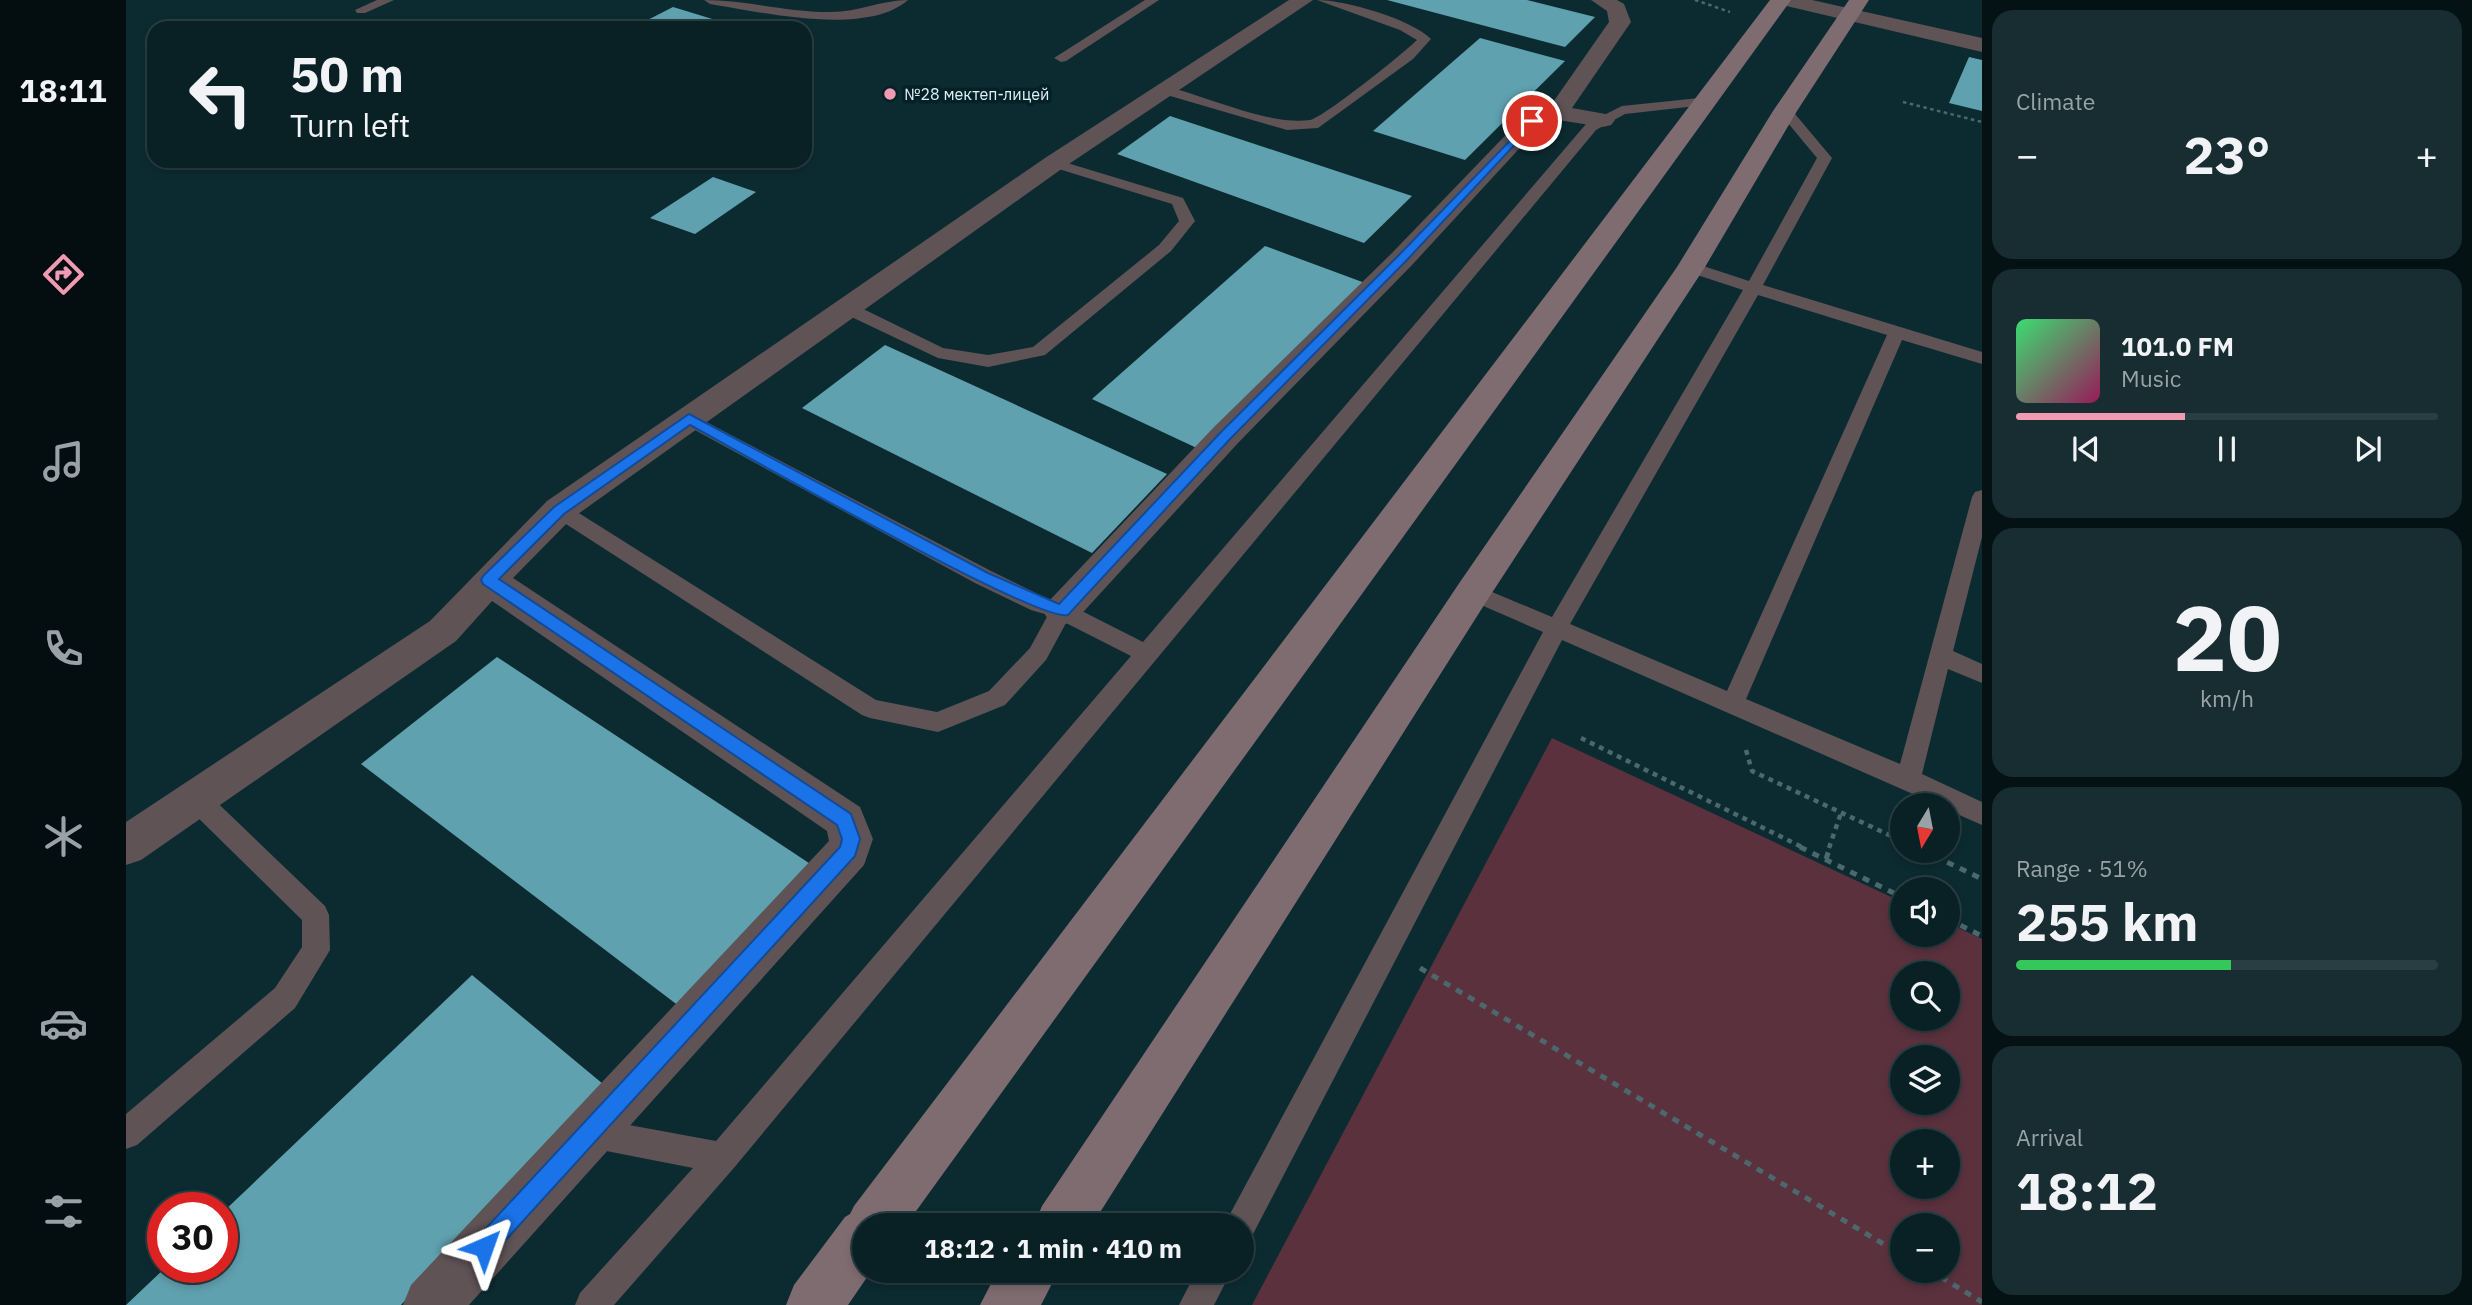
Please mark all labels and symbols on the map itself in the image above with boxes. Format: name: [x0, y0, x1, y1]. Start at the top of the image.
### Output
place label: №28 мектеп-лицей: [904, 84, 1050, 104]
marker: №28 мектеп-лицей: [882, 86, 898, 102]
pin: [1502, 91, 1562, 151]
north arrow: [1890, 793, 1960, 863]
speed limit sign: 30: [147, 1192, 238, 1283]
position arrow: [447, 1210, 521, 1284]

